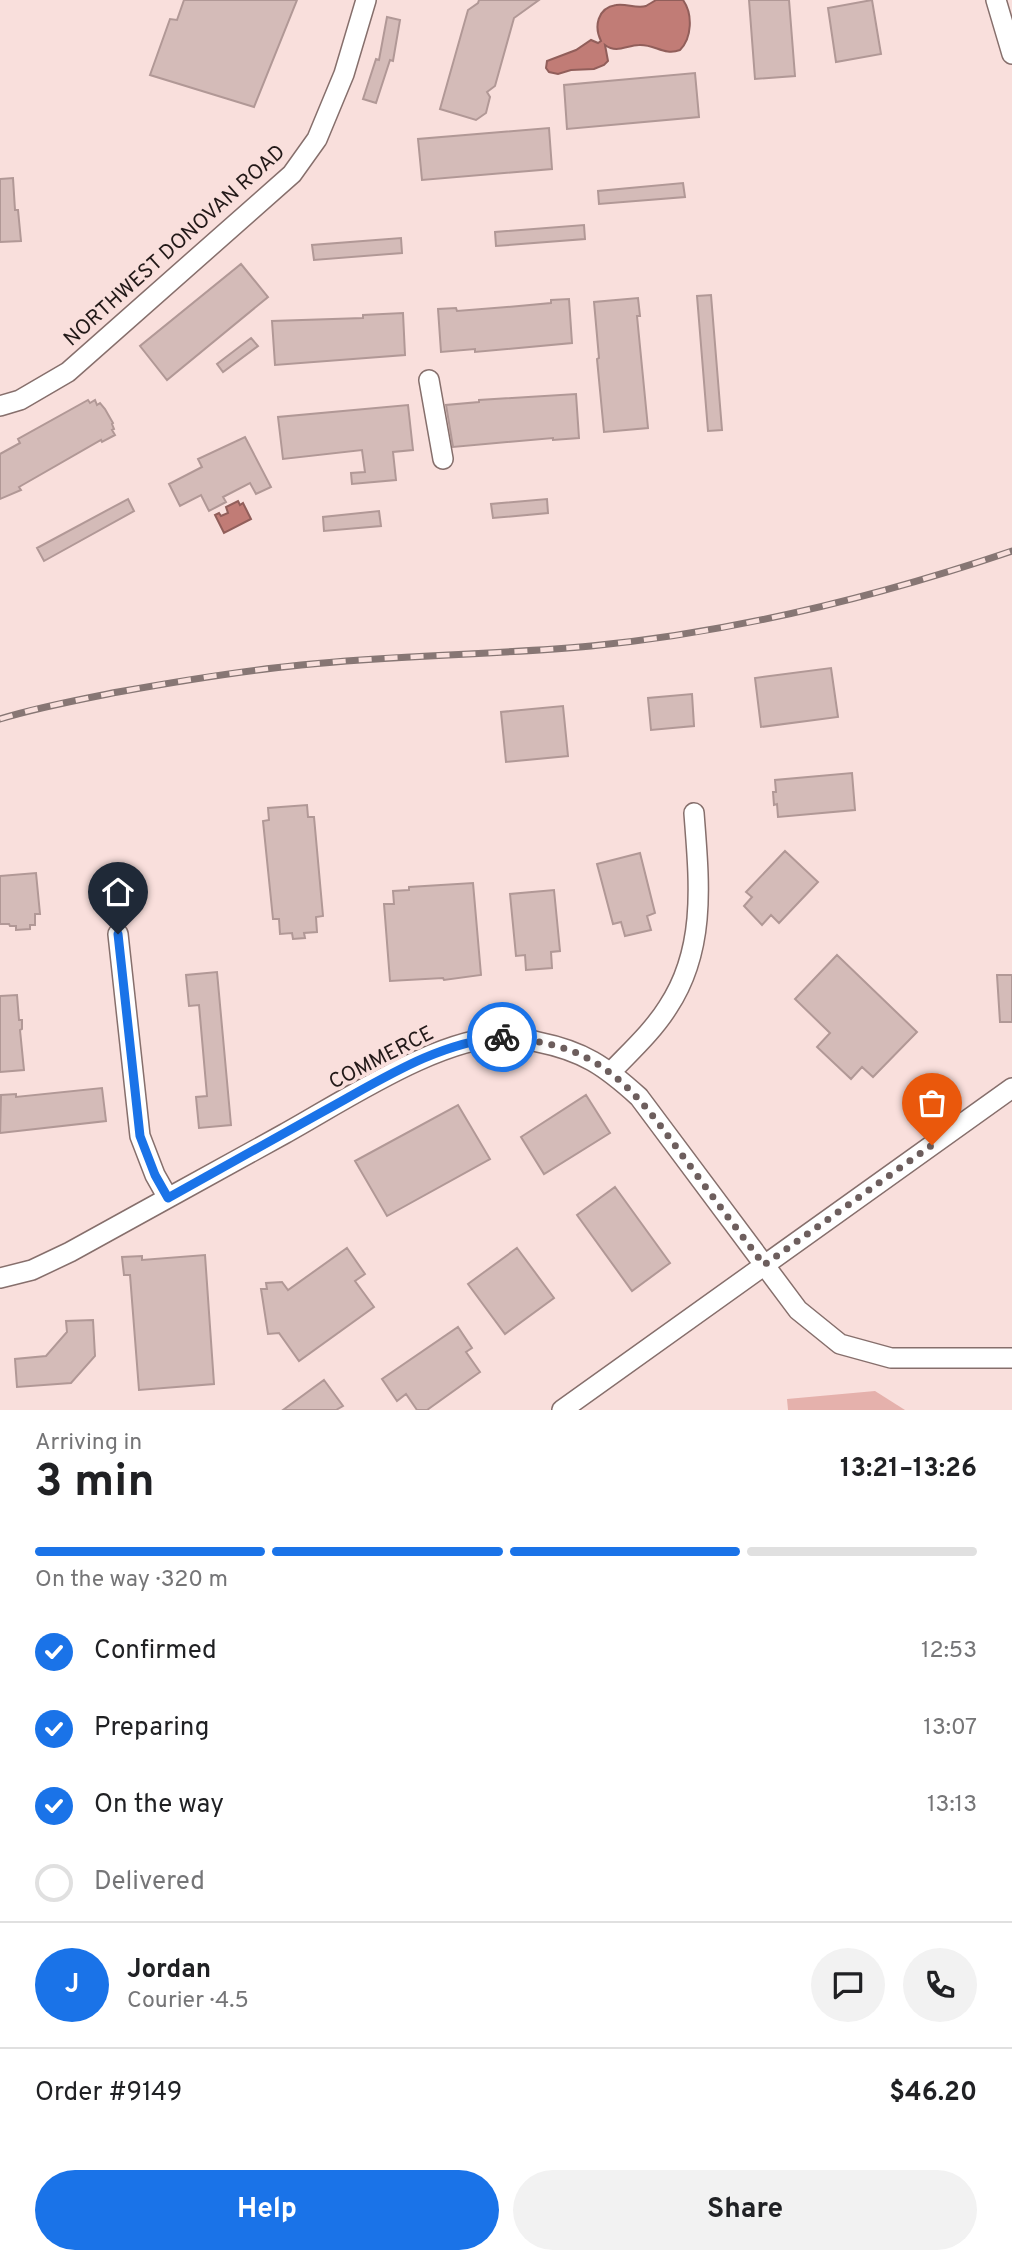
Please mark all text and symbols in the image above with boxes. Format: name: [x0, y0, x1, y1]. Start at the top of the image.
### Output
street label: NORTHWEST DONOVAN ROAD: [59, 139, 291, 353]
pin: [88, 862, 148, 934]
icon: home: [99, 873, 137, 911]
courier: [467, 1002, 537, 1072]
icon: bike: [483, 1018, 521, 1056]
street label: COMMERCE: [325, 1020, 439, 1096]
pin: [902, 1073, 962, 1145]
icon: bag: [913, 1084, 951, 1122]
text: Arriving in: [35, 1429, 142, 1458]
text: 13:21–13:26: [840, 1453, 977, 1486]
text: 3 min: [35, 1454, 155, 1513]
text: On the way · 320 m: [35, 1566, 228, 1595]
icon: check: [35, 1633, 73, 1671]
text: Confirmed: [94, 1635, 217, 1668]
text: 12:53: [921, 1637, 977, 1666]
icon: check: [35, 1710, 73, 1748]
text: Preparing: [94, 1712, 209, 1745]
text: 13:07: [923, 1714, 977, 1743]
icon: check: [35, 1787, 73, 1825]
text: On the way: [94, 1789, 224, 1822]
text: 13:13: [927, 1791, 977, 1820]
text: Delivered: [94, 1866, 205, 1899]
button: chat: [811, 1948, 885, 2022]
button: phone: [903, 1948, 977, 2022]
text: Jordan: [127, 1954, 211, 1987]
text: J: [65, 1969, 79, 2002]
text: Courier · 4.5: [127, 1987, 249, 2016]
text: Order #9149: [35, 2077, 182, 2110]
text: $46.20: [889, 2077, 977, 2110]
button: Help: [35, 2170, 499, 2250]
button: Share: [513, 2170, 977, 2250]

